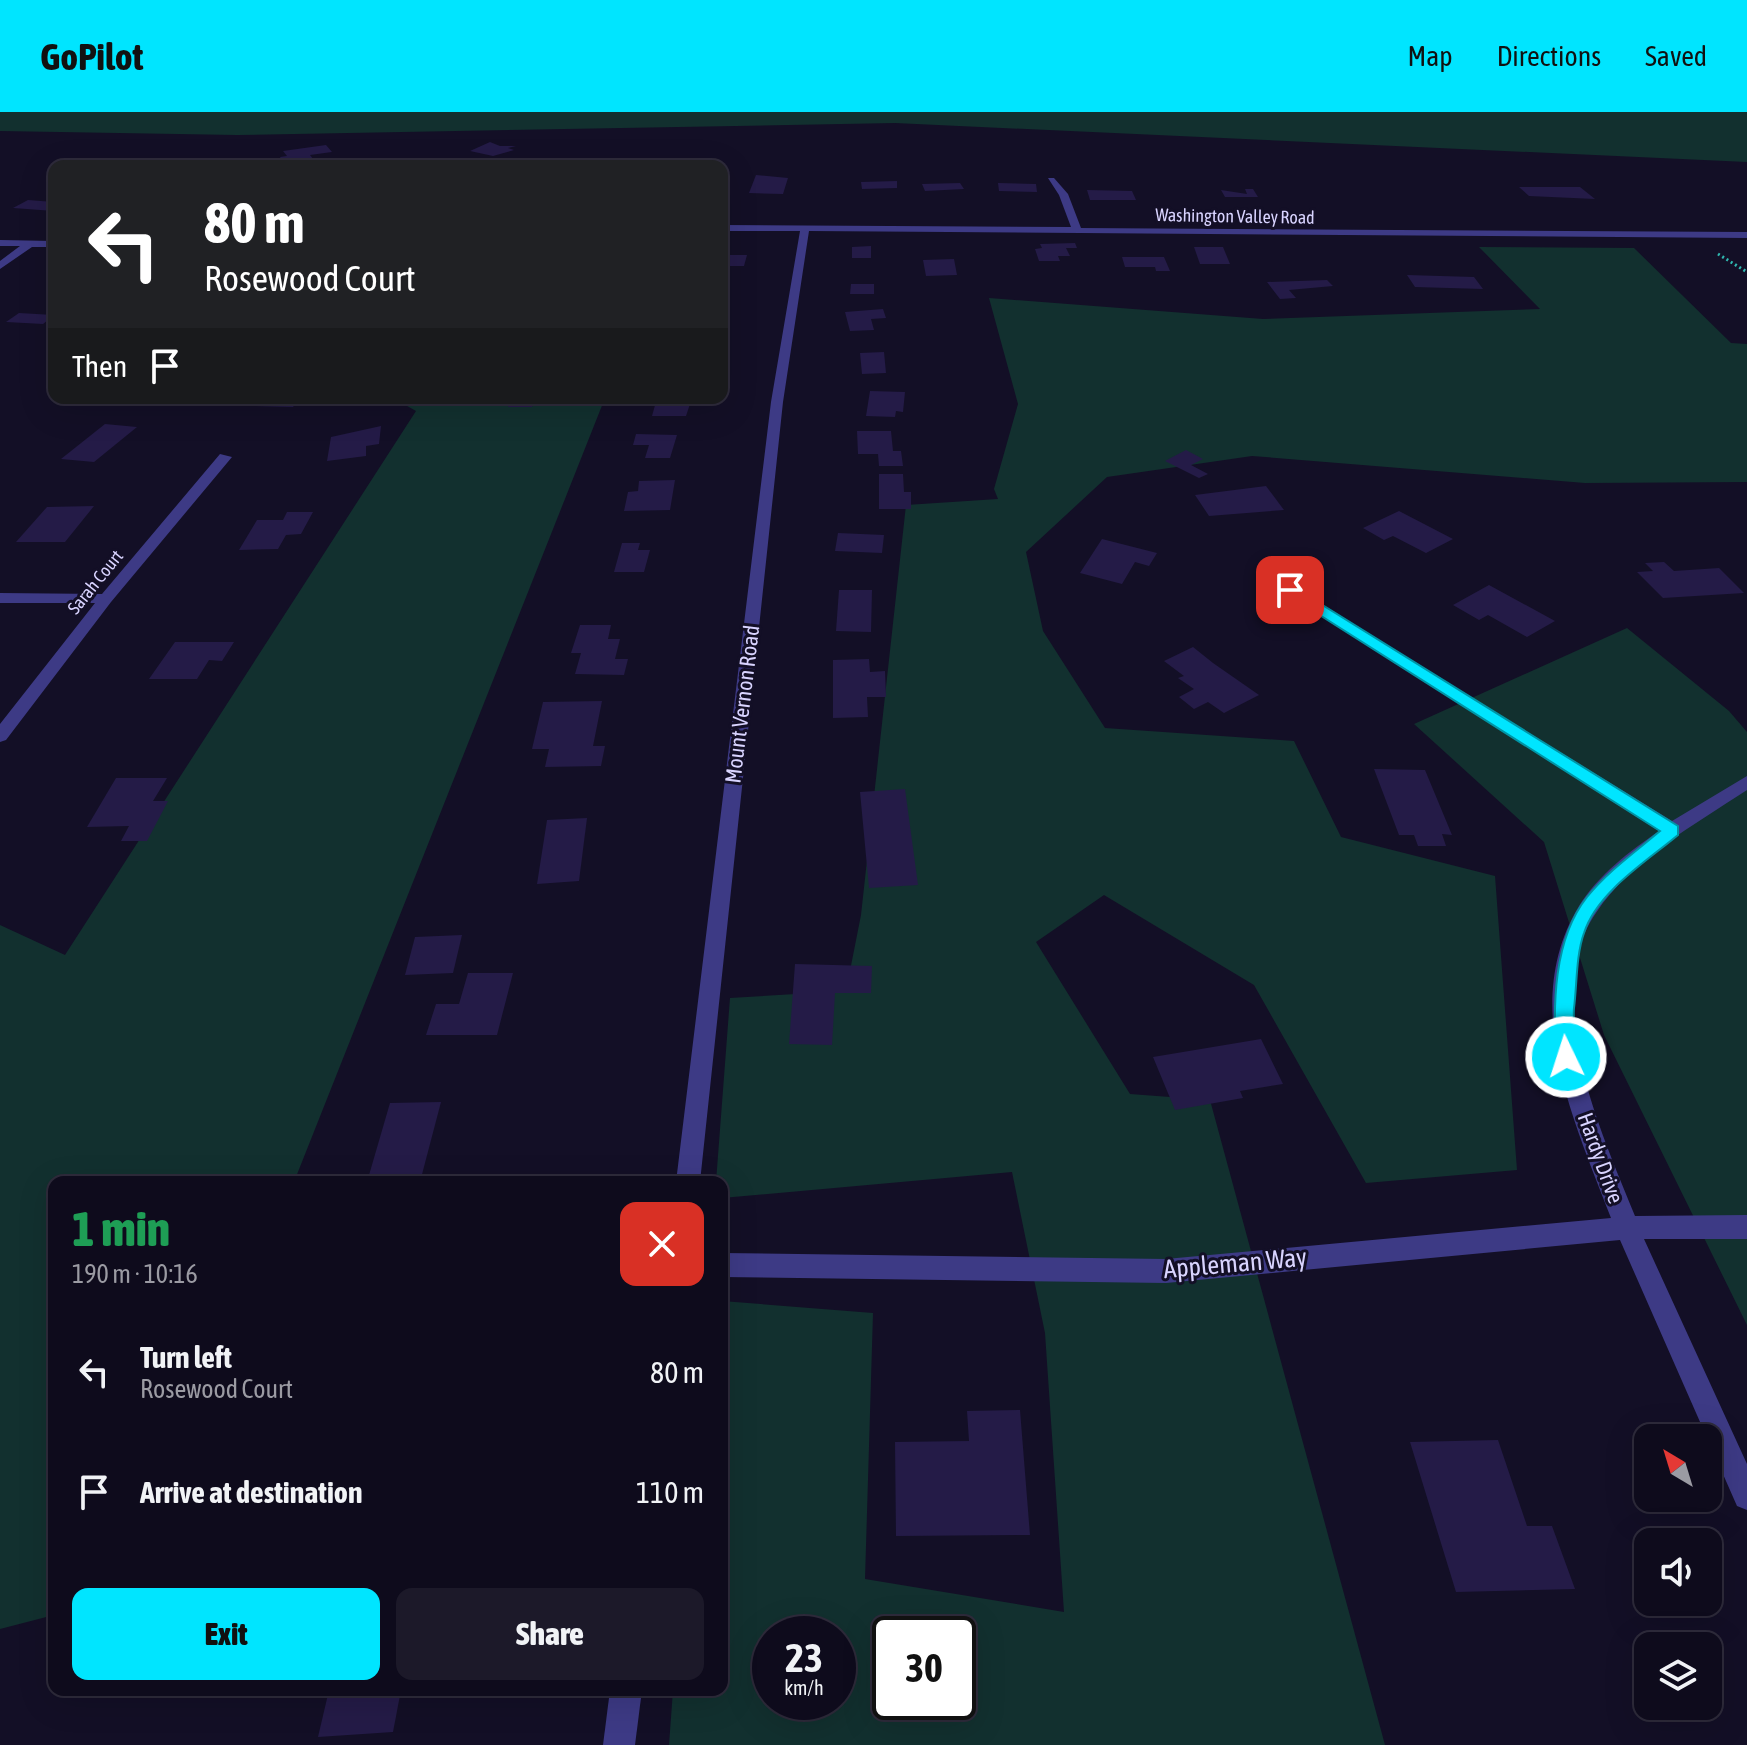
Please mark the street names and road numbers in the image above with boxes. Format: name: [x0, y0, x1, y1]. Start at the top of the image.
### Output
street label: Washington Valley Road: [1155, 204, 1315, 228]
street label: Sarah Court: [63, 546, 127, 618]
street label: Mount Vernon Road: [719, 623, 765, 785]
street label: Hardy Drive: [1573, 1109, 1629, 1207]
street label: Appleman Way: [1162, 1242, 1308, 1284]

